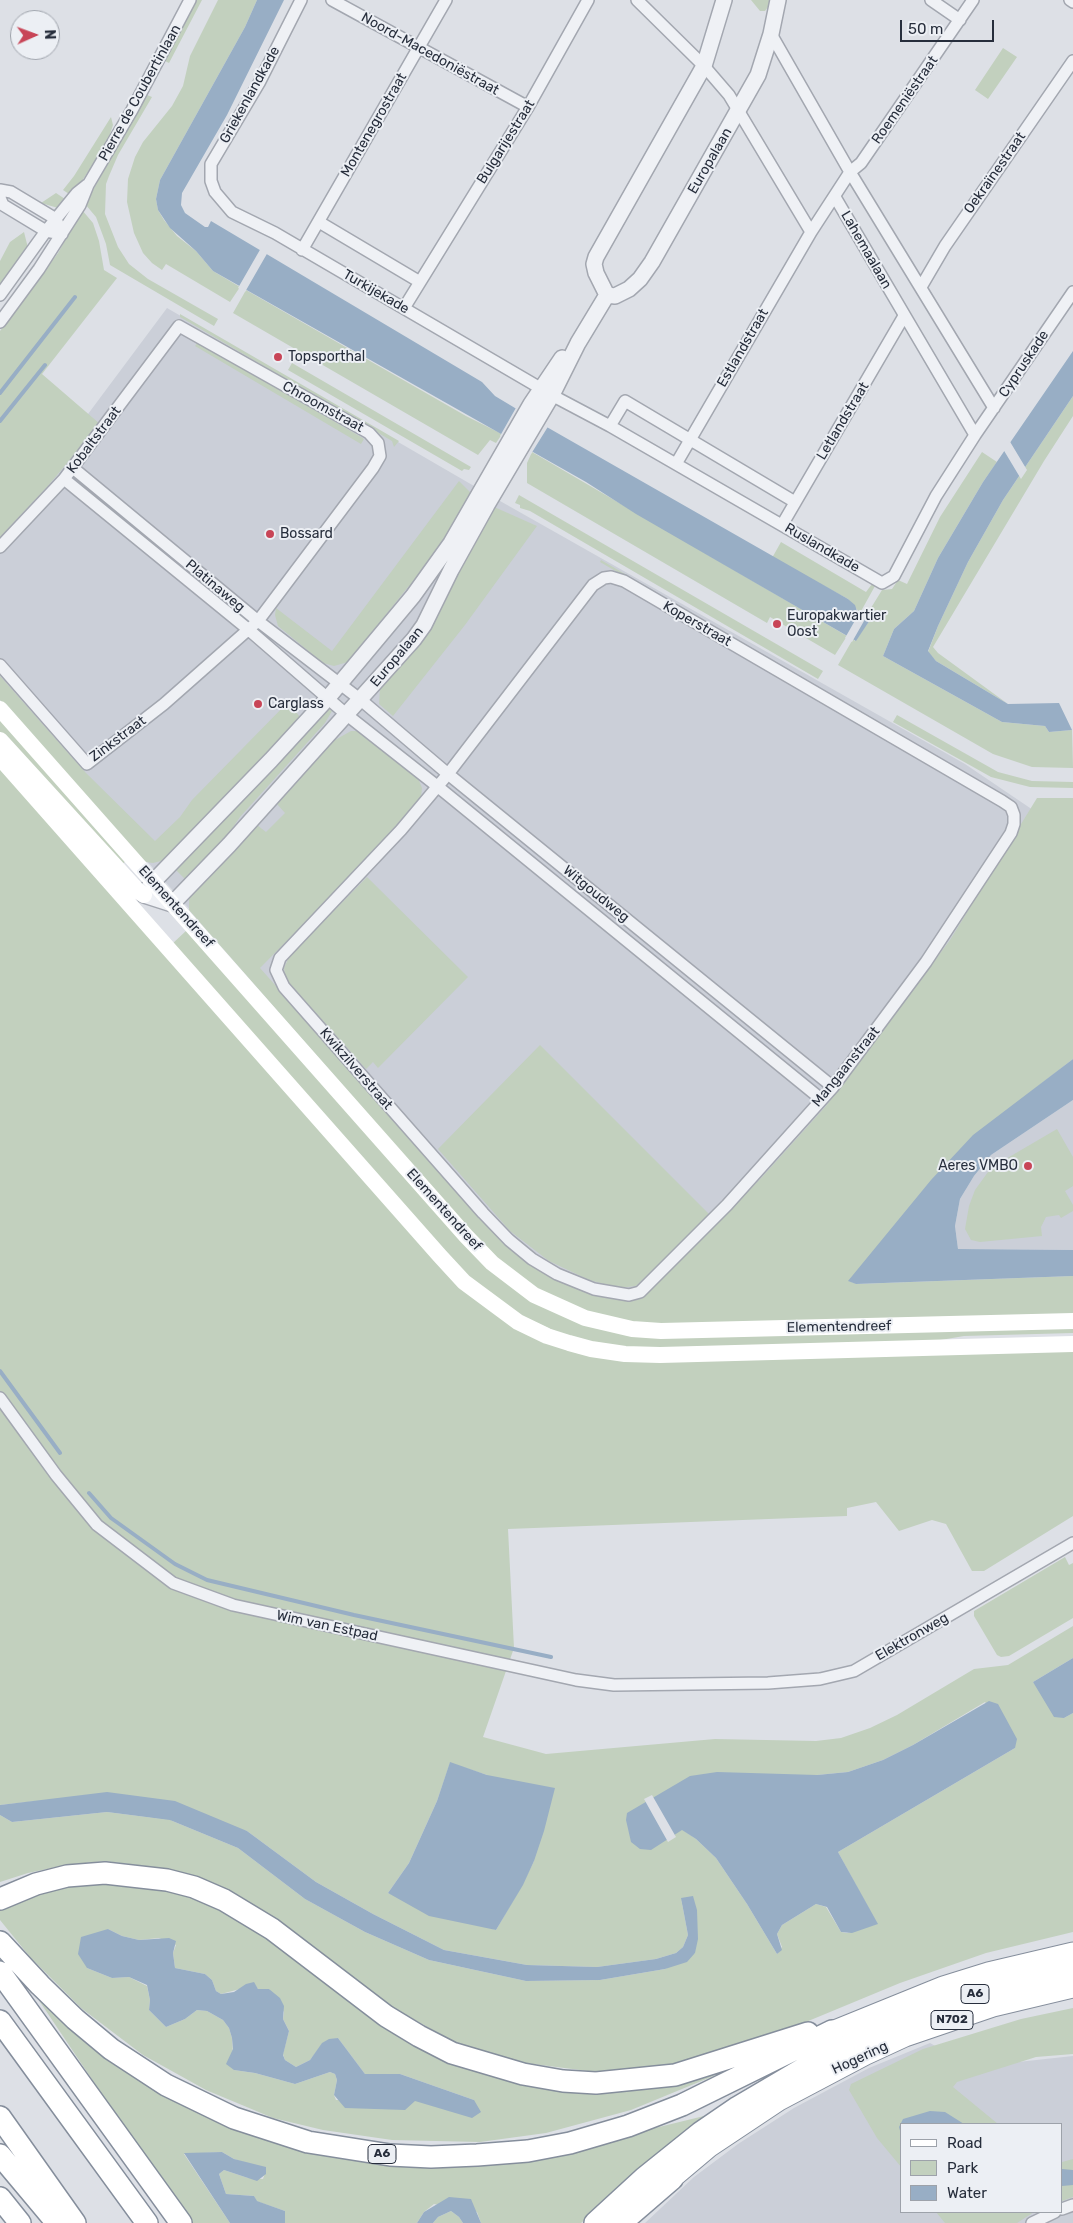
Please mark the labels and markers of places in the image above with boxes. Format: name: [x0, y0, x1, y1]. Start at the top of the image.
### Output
place label: Topsporthal: [288, 349, 365, 365]
marker: Topsporthal: [272, 351, 284, 363]
place label: Bossard: [280, 526, 333, 542]
marker: Bossard: [264, 528, 276, 540]
place label: Europakwartier Oost: [787, 608, 886, 640]
marker: Europakwartier Oost: [771, 618, 783, 630]
place label: Carglass: [268, 696, 324, 712]
marker: Carglass: [252, 698, 264, 710]
place label: Aeres VMBO: [938, 1158, 1018, 1174]
marker: Aeres VMBO: [1022, 1160, 1034, 1172]

